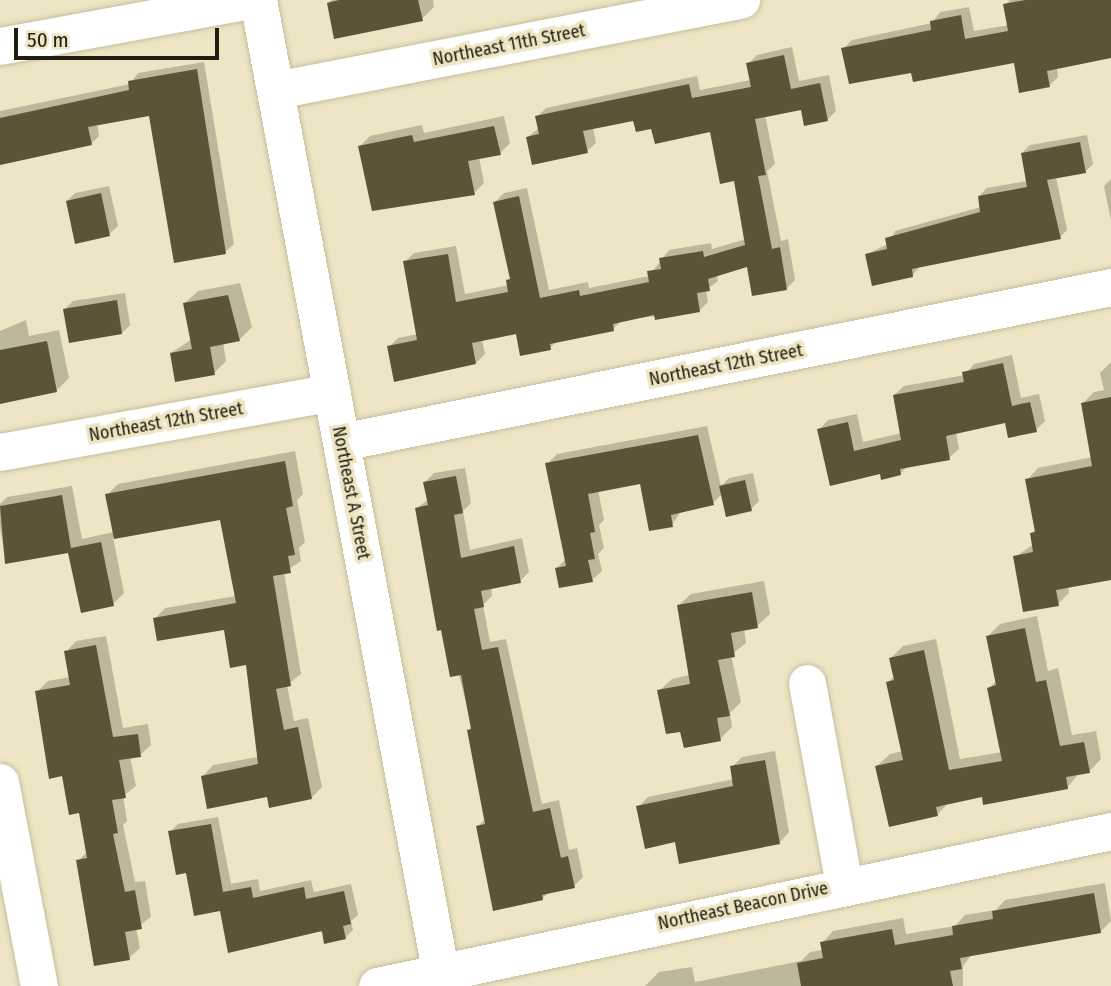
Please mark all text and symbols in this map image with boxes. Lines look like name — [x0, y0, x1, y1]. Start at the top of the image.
scale bar — [18, 14, 222, 58]
street label: Northeast 11th Street — [431, 20, 587, 70]
text: 50 m — [27, 27, 69, 53]
street label: Northeast 12th Street — [647, 340, 805, 390]
street label: Northeast 12th Street — [87, 398, 245, 446]
street label: Northeast A Street — [327, 425, 375, 561]
street label: Northeast Beacon Drive — [656, 877, 830, 935]

